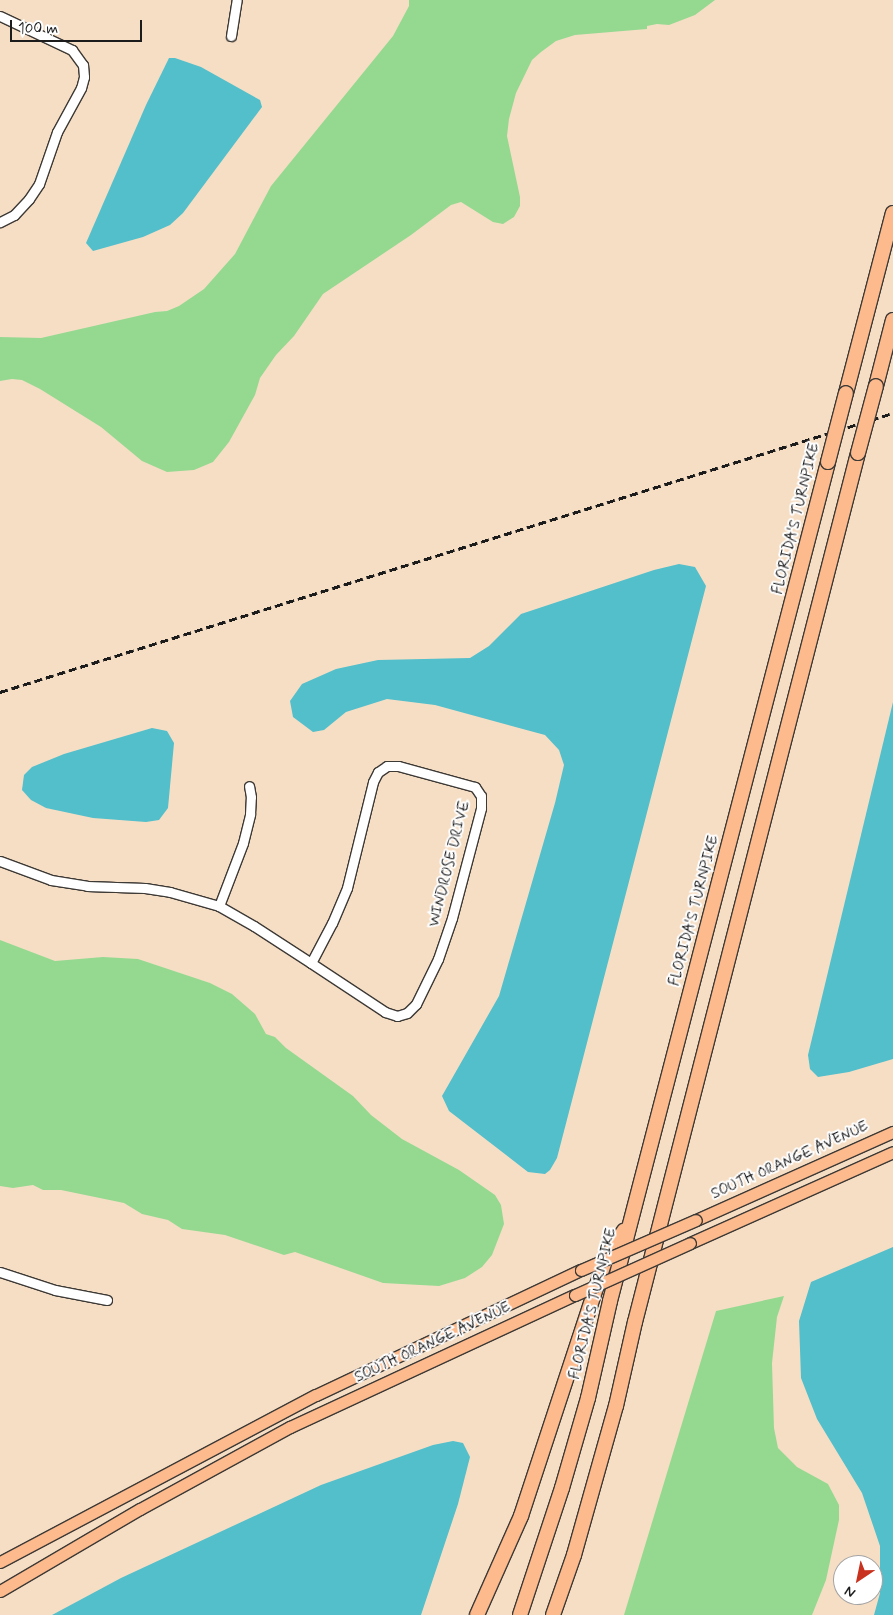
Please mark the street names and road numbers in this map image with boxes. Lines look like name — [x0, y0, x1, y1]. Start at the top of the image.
street label: FLORIDA'S TURNPIKE — [770, 443, 824, 595]
street label: WINDROSE DRIVE — [425, 799, 475, 929]
street label: FLORIDA'S TURNPIKE — [666, 835, 724, 987]
street label: SOUTH ORANGE AVENUE — [708, 1118, 872, 1204]
street label: FLORIDA'S TURNPIKE — [567, 1228, 621, 1380]
street label: SOUTH ORANGE AVENUE — [352, 1299, 514, 1387]

